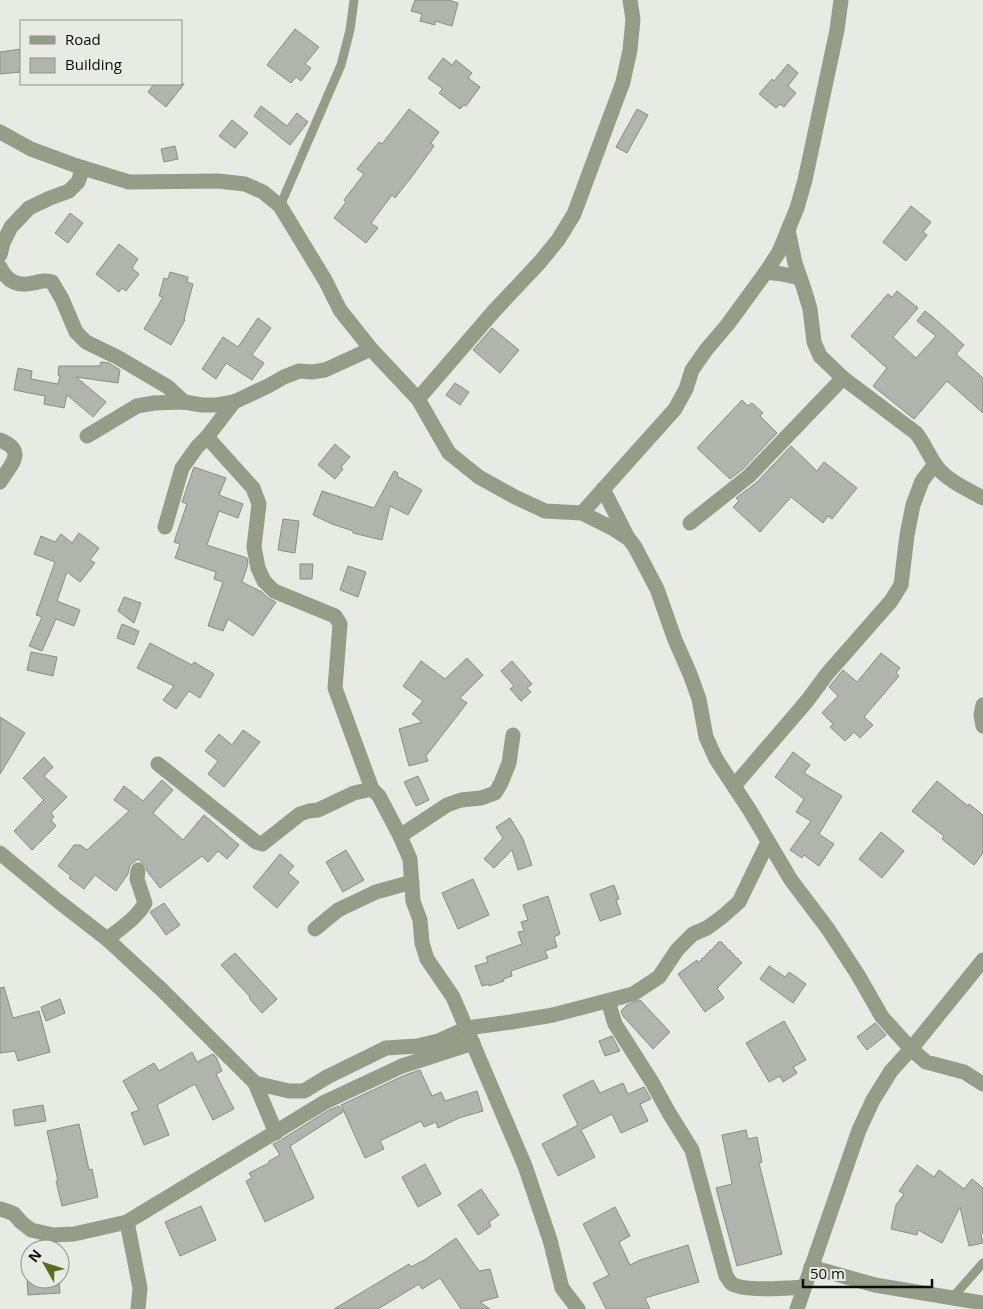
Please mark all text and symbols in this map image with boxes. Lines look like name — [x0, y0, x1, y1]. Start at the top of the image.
legend — [20, 20, 182, 85]
text: Road — [65, 29, 101, 49]
text: Building — [65, 54, 122, 74]
north arrow — [20, 1239, 70, 1289]
text: N — [24, 1245, 45, 1266]
scale bar — [803, 1256, 932, 1288]
text: 50 m — [810, 1263, 845, 1283]

